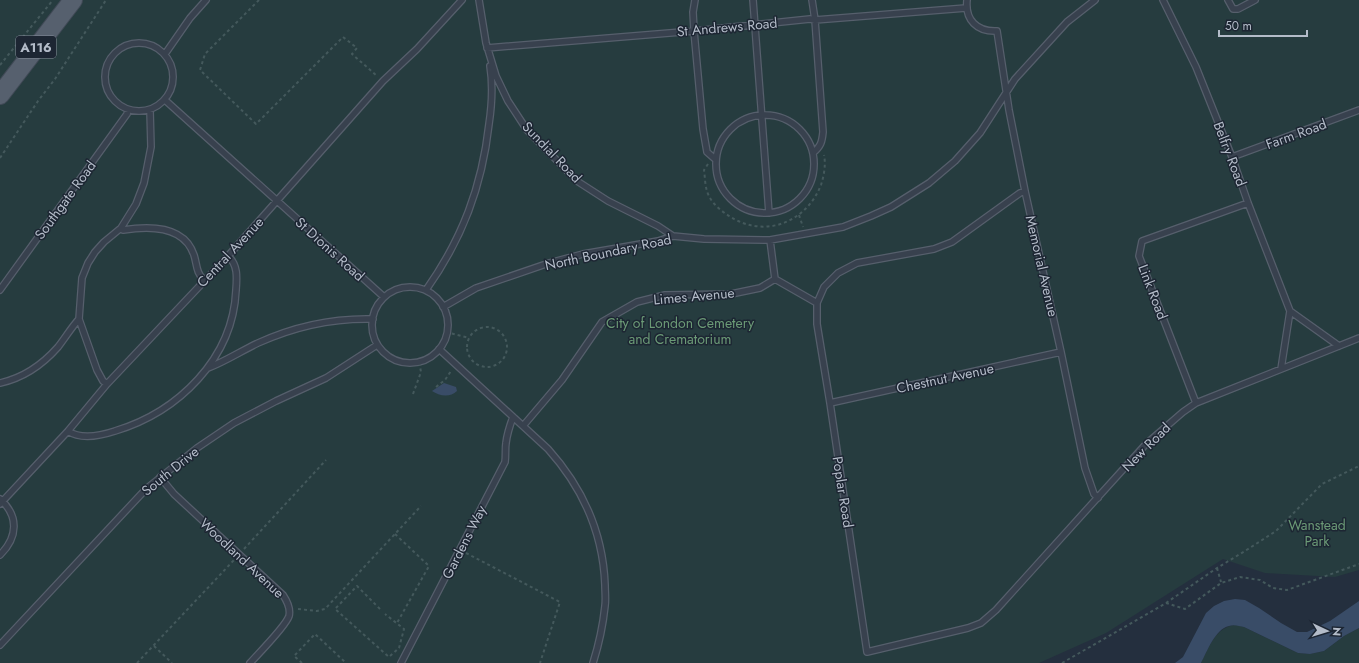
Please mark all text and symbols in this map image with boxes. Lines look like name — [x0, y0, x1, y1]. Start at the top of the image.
scale bar — [1219, 12, 1307, 38]
street label: St Andrews Road — [676, 13, 778, 41]
text: 50 m — [1225, 17, 1252, 35]
road number: A116 — [16, 36, 56, 58]
street label: Farm Road — [1263, 114, 1329, 154]
street label: Sundial Road — [518, 117, 586, 187]
street label: Belfry Road — [1208, 119, 1252, 189]
street label: Southgate Road — [30, 156, 100, 244]
street label: Central Avenue — [192, 212, 268, 292]
street label: St Dionis Road — [291, 212, 369, 286]
street label: Memorial Avenue — [1021, 213, 1063, 319]
street label: North Boundary Road — [543, 229, 673, 275]
street label: Link Road — [1133, 261, 1173, 323]
street label: Limes Avenue — [653, 282, 735, 310]
park label: City of London Cemetery and Crematorium — [606, 313, 755, 349]
street label: Chestnut Avenue — [894, 358, 996, 398]
street label: New Road — [1117, 418, 1175, 476]
street label: South Drive — [137, 442, 203, 500]
street label: Poplar Road — [827, 455, 859, 529]
street label: Gardens Way — [437, 501, 491, 582]
street label: Woodland Avenue — [195, 513, 289, 603]
park label: Wanstead Park — [1288, 515, 1346, 551]
north arrow — [1307, 611, 1347, 651]
text: N — [1329, 627, 1345, 637]

